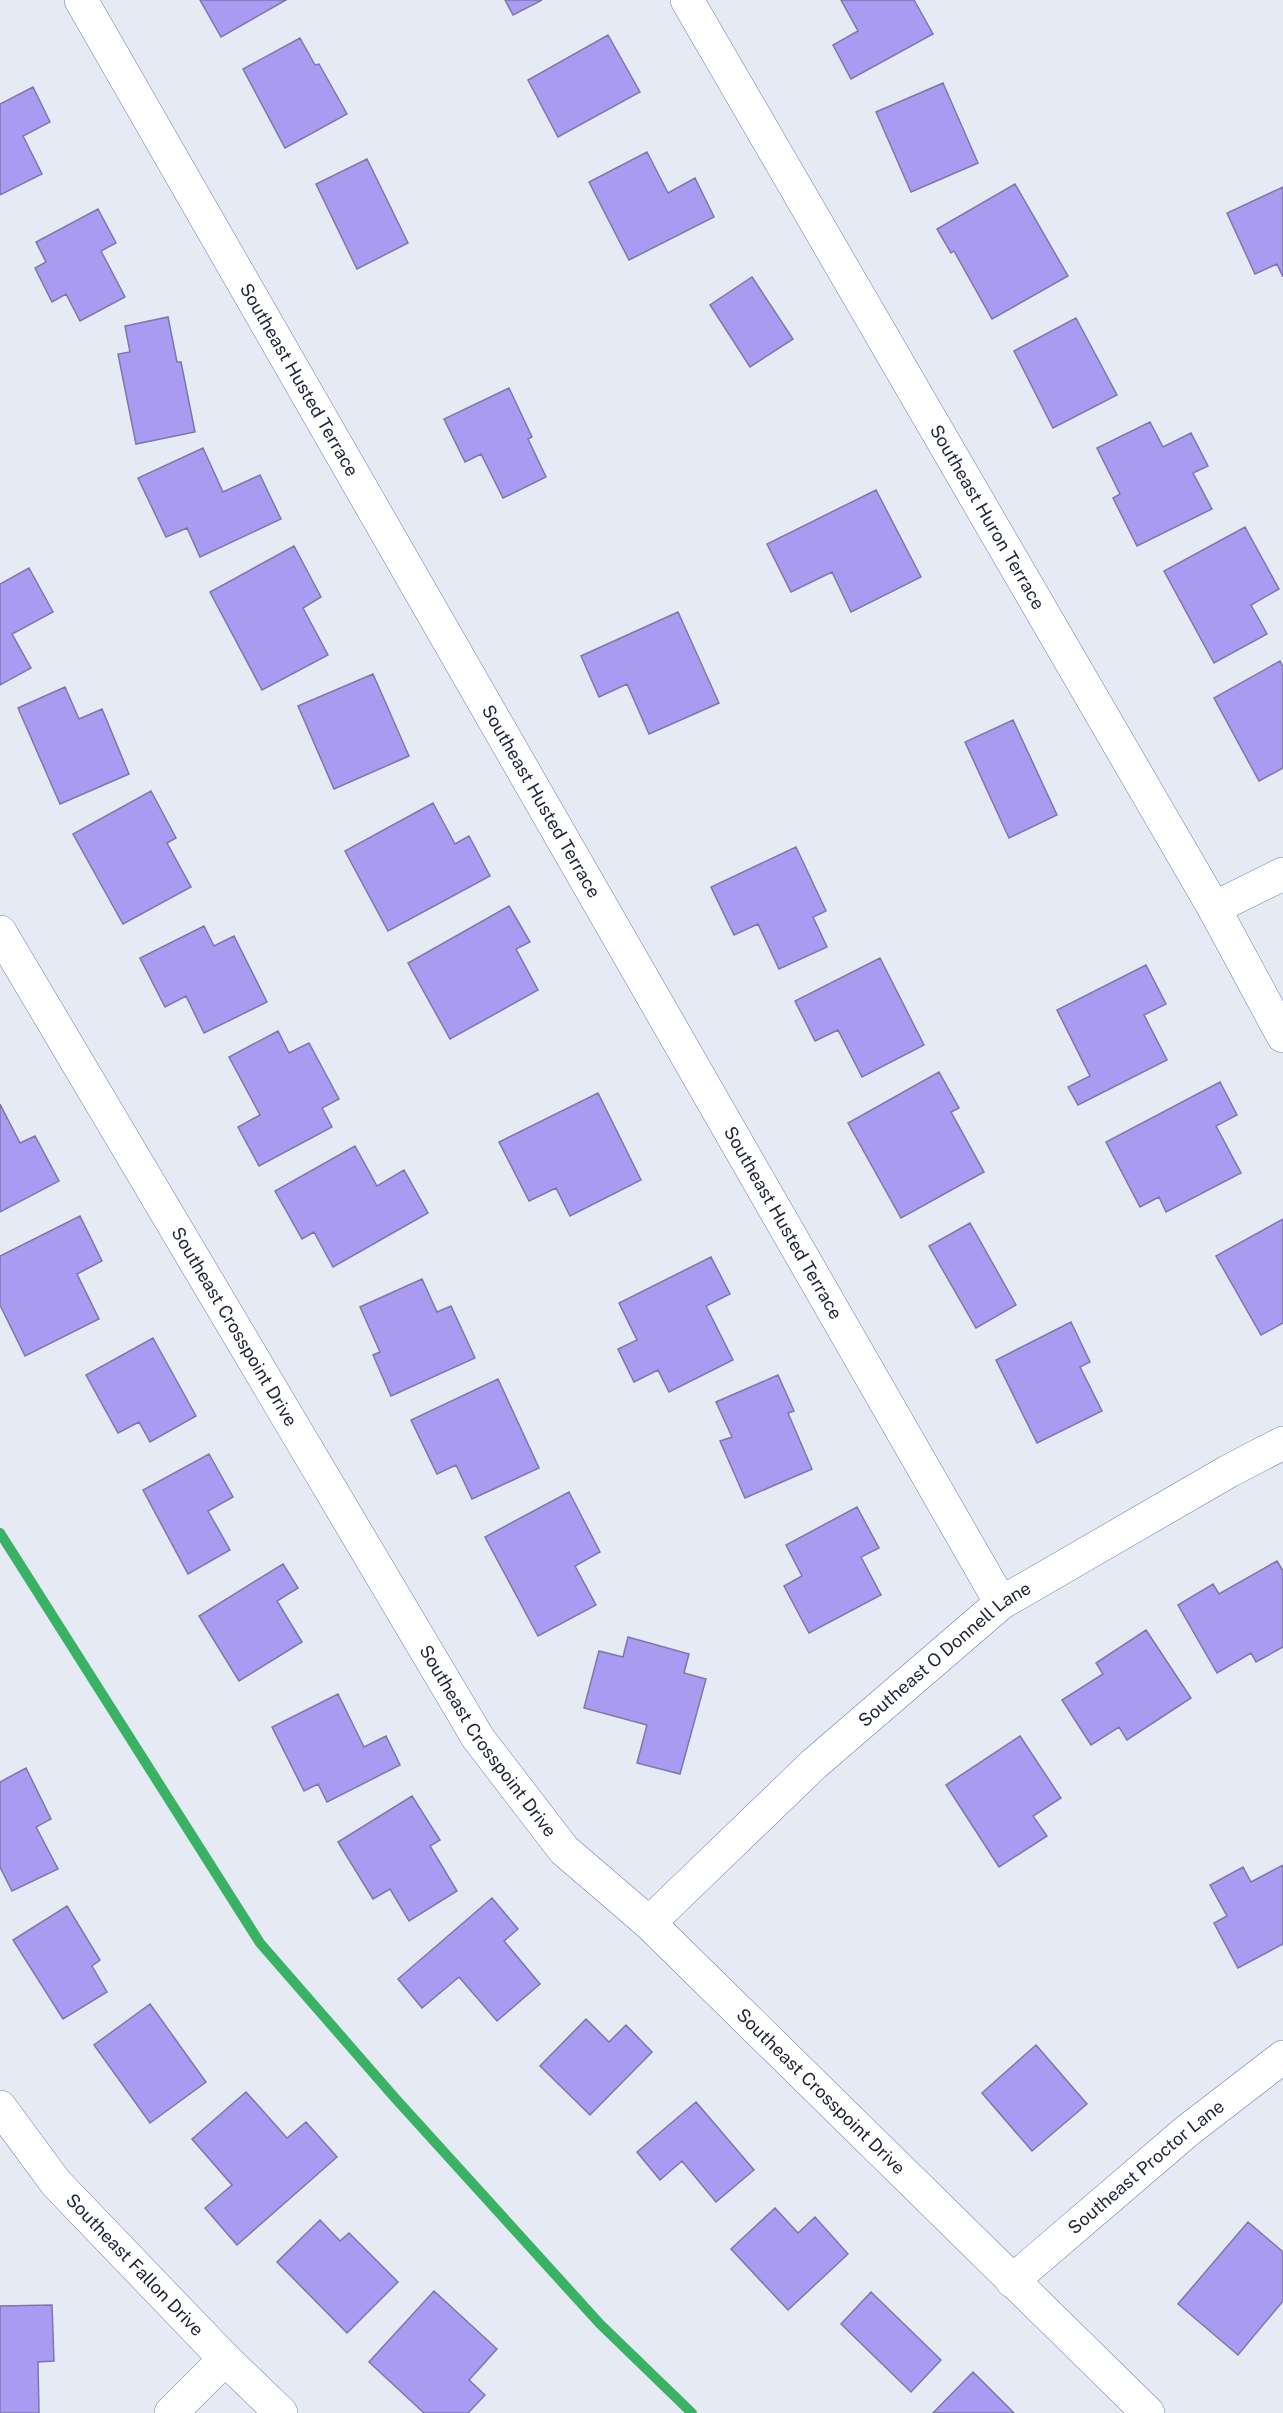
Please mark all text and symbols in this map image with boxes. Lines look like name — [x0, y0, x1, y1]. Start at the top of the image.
street label: Southeast Husted Terrace — [236, 279, 363, 480]
street label: Southeast Huron Terrace — [926, 421, 1049, 613]
street label: Southeast Husted Terrace — [478, 701, 605, 901]
street label: Southeast Husted Terrace — [720, 1123, 847, 1323]
street label: Southeast Crosspoint Drive — [167, 1223, 302, 1430]
street label: Southeast O Donnell Lane — [854, 1577, 1034, 1731]
street label: Southeast Crosspoint Drive — [415, 1641, 561, 1841]
street label: Southeast Crosspoint Drive — [732, 2004, 910, 2179]
street label: Southeast Proctor Lane — [1064, 2095, 1228, 2238]
street label: Southeast Fallon Drive — [62, 2189, 208, 2340]

